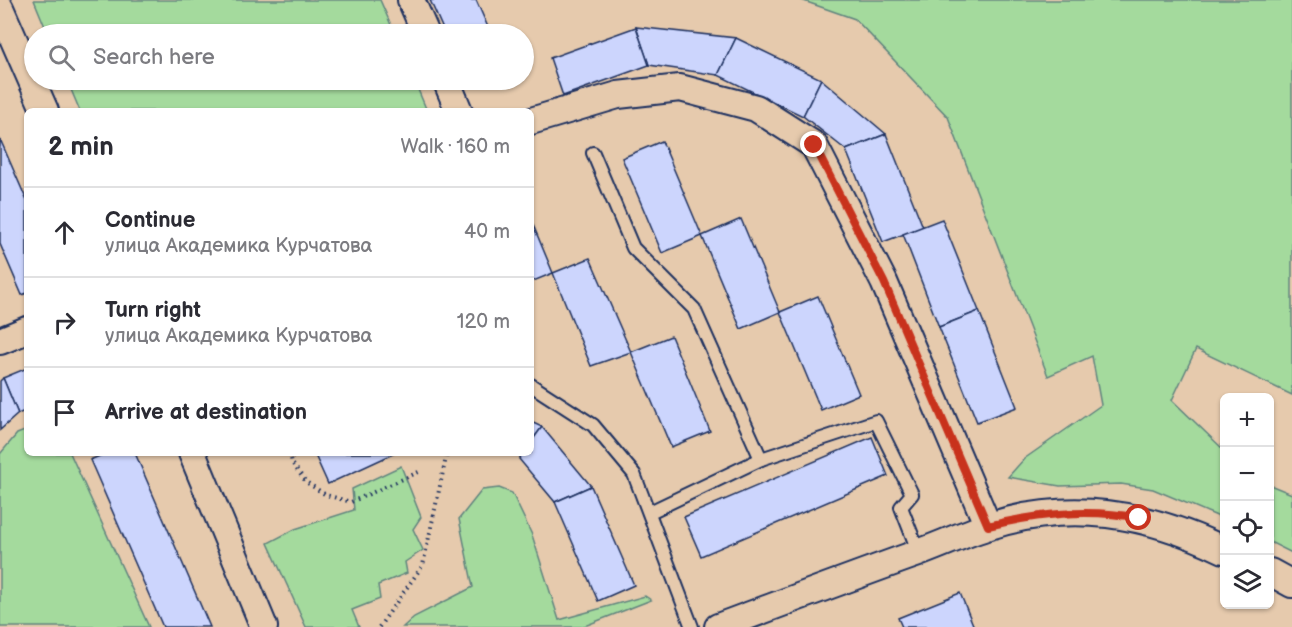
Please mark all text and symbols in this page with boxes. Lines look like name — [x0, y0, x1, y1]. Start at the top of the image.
search box — [24, 24, 534, 90]
icon: search — [45, 41, 78, 74]
text: Search here — [93, 44, 215, 71]
route end — [800, 131, 826, 157]
text: 2 min — [48, 132, 114, 163]
text: Walk · 160 m — [401, 135, 510, 159]
text: Continue — [105, 207, 195, 234]
icon: ahead — [48, 216, 81, 249]
text: 40 m — [464, 220, 510, 244]
text: улица Академика Курчатова — [105, 234, 372, 258]
text: Turn right — [105, 297, 201, 324]
icon: right — [48, 306, 81, 339]
text: 120 m — [457, 310, 510, 334]
text: улица Академика Курчатова — [105, 324, 372, 348]
map controls — [1220, 393, 1274, 609]
button: + — [1220, 393, 1274, 447]
icon: arrive — [48, 396, 81, 429]
text: Arrive at destination — [105, 399, 307, 426]
button: − — [1220, 447, 1274, 501]
button: locate — [1220, 501, 1274, 555]
route start — [1125, 504, 1151, 530]
button: layers — [1220, 555, 1274, 609]

